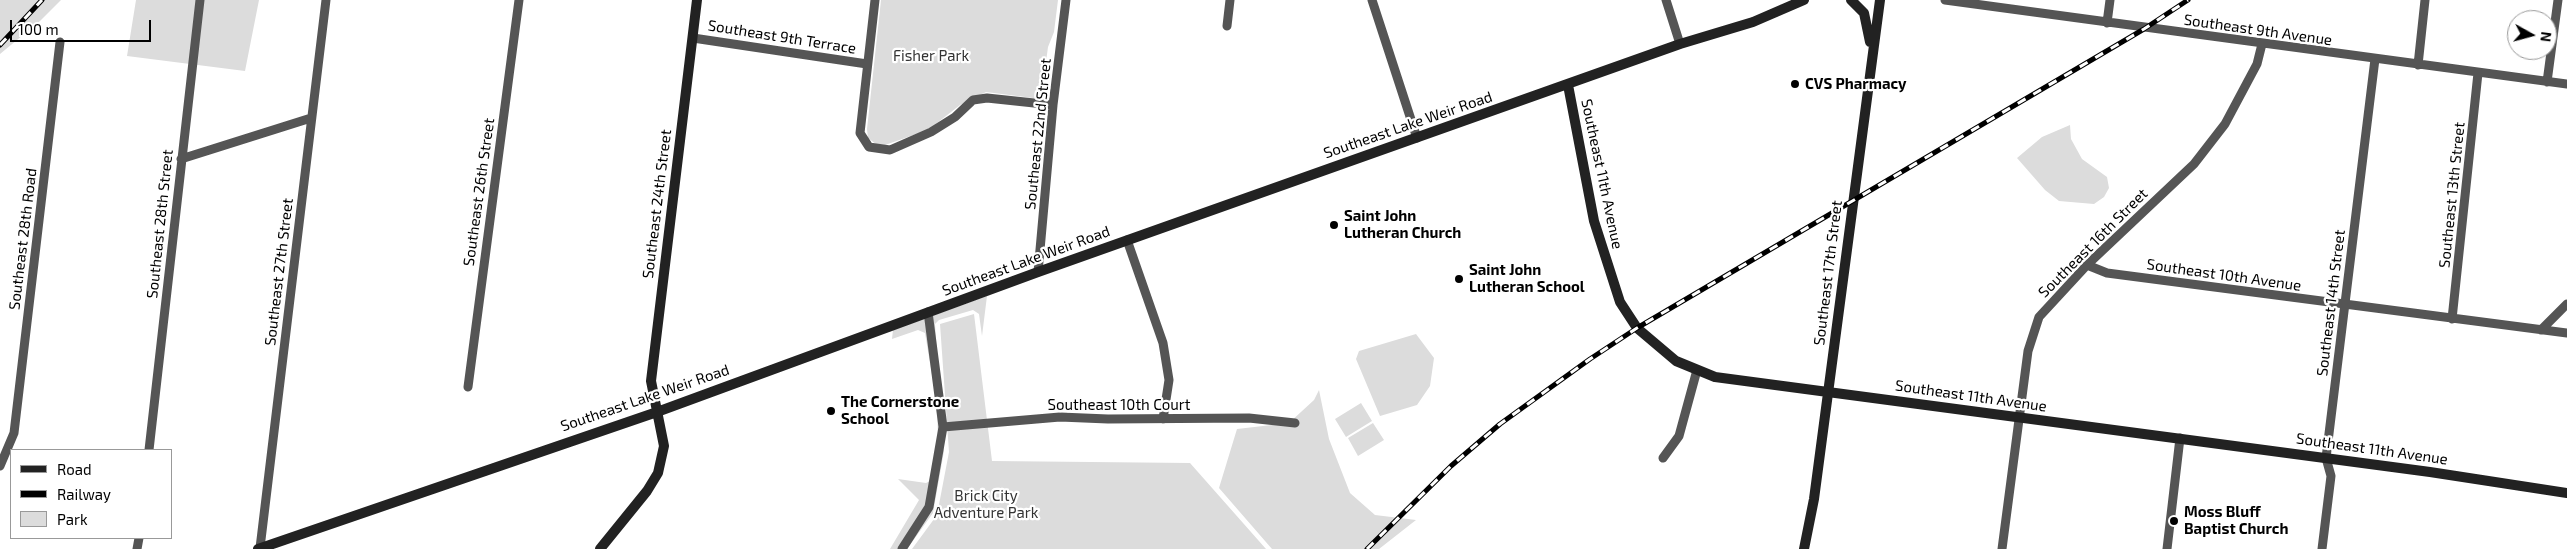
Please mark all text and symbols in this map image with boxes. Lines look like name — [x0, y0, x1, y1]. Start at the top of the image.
scale bar — [12, 10, 154, 42]
north arrow — [2507, 10, 2557, 60]
street label: Southeast 9th Avenue — [2183, 11, 2333, 49]
street label: Southeast 9th Terrace — [707, 16, 857, 58]
text: 100 m — [18, 20, 59, 38]
text: N — [2537, 31, 2555, 43]
park label: Fisher Park — [893, 47, 969, 65]
street label: Southeast 22nd Street — [1021, 57, 1055, 211]
place label: CVS Pharmacy — [1805, 75, 1907, 93]
marker: CVS Pharmacy — [1789, 78, 1801, 90]
street label: Southeast Lake Weir Road — [1321, 88, 1495, 162]
street label: Southeast 11th Avenue — [1577, 97, 1627, 251]
street label: Southeast 26th Street — [460, 117, 498, 267]
street label: Southeast 13th Street — [2435, 121, 2469, 269]
street label: Southeast 24th Street — [639, 128, 675, 280]
street label: Southeast 28th Street — [143, 149, 177, 299]
street label: Southeast 28th Road — [5, 167, 41, 311]
street label: Southeast 16th Street — [2035, 185, 2151, 301]
street label: Southeast 27th Street — [261, 197, 297, 347]
street label: Southeast 17th Street — [1810, 199, 1846, 347]
place label: Saint John Lutheran Church — [1344, 207, 1461, 242]
marker: Saint John Lutheran Church — [1328, 219, 1340, 231]
street label: Southeast Lake Weir Road — [940, 222, 1112, 300]
street label: Southeast 14th Street — [2313, 229, 2349, 377]
street label: Southeast 10th Avenue — [2146, 255, 2302, 295]
place label: Saint John Lutheran School — [1469, 261, 1585, 296]
marker: Saint John Lutheran School — [1453, 273, 1465, 285]
street label: Southeast Lake Weir Road — [558, 361, 732, 435]
street label: Southeast 11th Avenue — [1894, 376, 2048, 416]
place label: The Cornerstone School — [841, 393, 959, 428]
street label: Southeast 10th Court — [1047, 396, 1191, 414]
marker: The Cornerstone School — [825, 405, 837, 417]
street label: Southeast 11th Avenue — [2295, 429, 2449, 469]
legend — [10, 449, 172, 539]
text: Road — [57, 460, 92, 478]
text: Railway — [57, 485, 111, 503]
park label: Brick City Adventure Park — [934, 487, 1038, 522]
place label: Moss Bluff Baptist Church — [2184, 503, 2288, 538]
text: Park — [57, 510, 88, 528]
marker: Moss Bluff Baptist Church — [2168, 515, 2180, 527]

